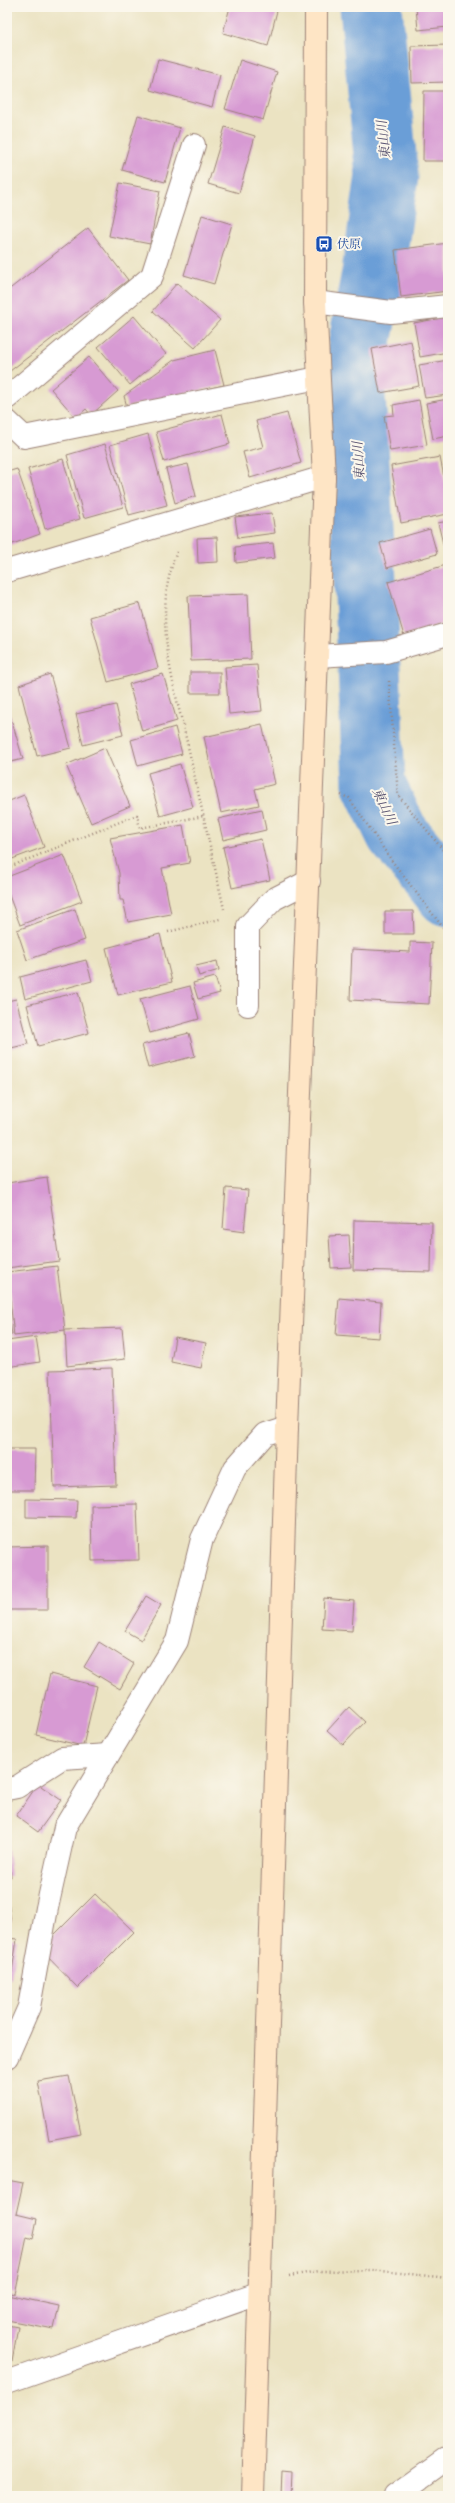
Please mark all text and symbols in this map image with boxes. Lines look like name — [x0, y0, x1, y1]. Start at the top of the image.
water label: 東山川 — [374, 117, 396, 160]
bus stop icon: 伏原 — [314, 234, 334, 254]
place label: 伏原 — [337, 236, 361, 254]
water label: 東山川 — [350, 439, 370, 481]
water label: 東山川 — [367, 785, 400, 830]

